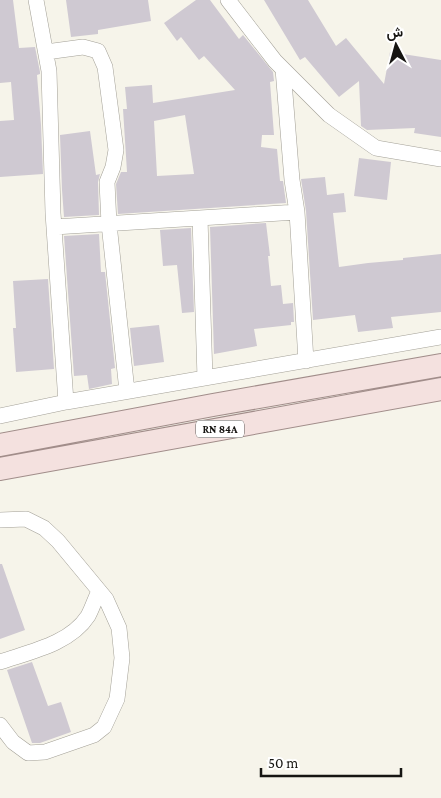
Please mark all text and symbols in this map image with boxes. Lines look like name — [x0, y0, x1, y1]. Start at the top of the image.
north arrow — [371, 20, 421, 70]
text: ش — [385, 23, 404, 42]
road number: RN 84A — [196, 420, 244, 438]
scale bar — [261, 746, 401, 778]
text: 50 m — [268, 755, 298, 771]

